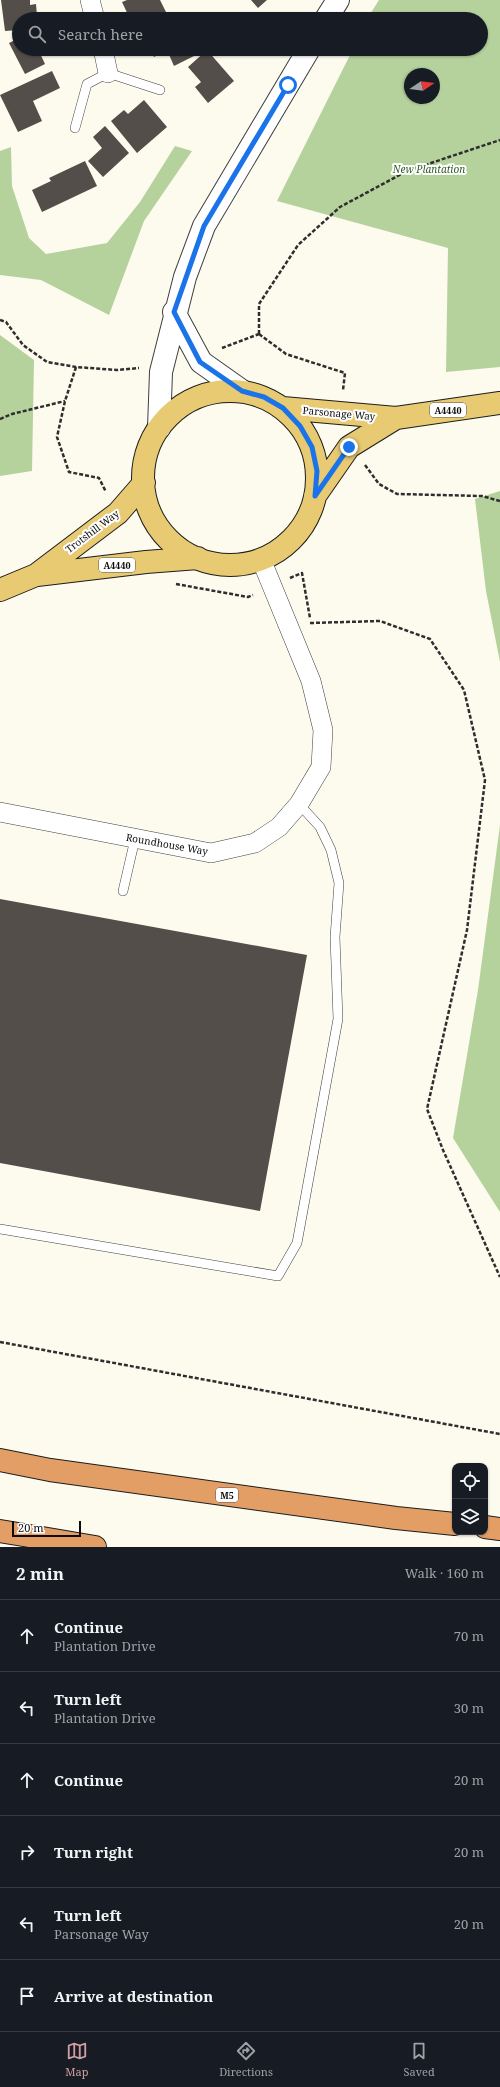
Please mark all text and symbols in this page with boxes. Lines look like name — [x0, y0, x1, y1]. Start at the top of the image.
search box — [12, 12, 488, 56]
icon: search — [26, 23, 48, 45]
text: Search here — [58, 24, 143, 44]
north arrow — [404, 68, 440, 104]
route start — [279, 76, 297, 94]
park label: New Plantation — [392, 162, 465, 176]
street label: Parsonage Way — [302, 403, 376, 423]
road number: A4440 — [430, 403, 466, 417]
route end — [340, 438, 358, 456]
street label: Trotshill Way — [62, 506, 122, 556]
road number: A4440 — [99, 558, 135, 572]
street label: Roundhouse Way — [125, 830, 209, 858]
map controls — [452, 1463, 488, 1535]
button: locate — [452, 1463, 488, 1499]
road number: M5 — [216, 1488, 238, 1502]
button: layers — [452, 1499, 488, 1535]
scale bar — [12, 1519, 81, 1538]
text: 20 m — [18, 1520, 44, 1535]
text: 2 min — [16, 1562, 64, 1585]
text: Walk · 160 m — [405, 1564, 484, 1582]
text: Continue — [54, 1617, 123, 1637]
icon: ahead — [16, 1625, 38, 1647]
text: 70 m — [454, 1627, 484, 1645]
text: Plantation Drive — [54, 1637, 156, 1655]
text: Turn left — [54, 1689, 122, 1709]
icon: left — [16, 1697, 38, 1719]
text: 30 m — [454, 1699, 484, 1717]
text: Plantation Drive — [54, 1709, 156, 1727]
icon: ahead — [16, 1769, 38, 1791]
text: Continue — [54, 1770, 123, 1790]
text: 20 m — [454, 1771, 484, 1789]
icon: right — [16, 1841, 38, 1863]
text: Turn right — [54, 1842, 133, 1862]
text: 20 m — [454, 1843, 484, 1861]
text: Turn left — [54, 1905, 122, 1925]
icon: left — [16, 1913, 38, 1935]
text: 20 m — [454, 1915, 484, 1933]
text: Parsonage Way — [54, 1925, 149, 1943]
icon: arrive — [16, 1985, 38, 2007]
text: Arrive at destination — [54, 1986, 213, 2006]
tab: Map — [65, 2040, 89, 2079]
tab: Directions — [219, 2040, 273, 2079]
tab: Saved — [404, 2040, 435, 2079]

